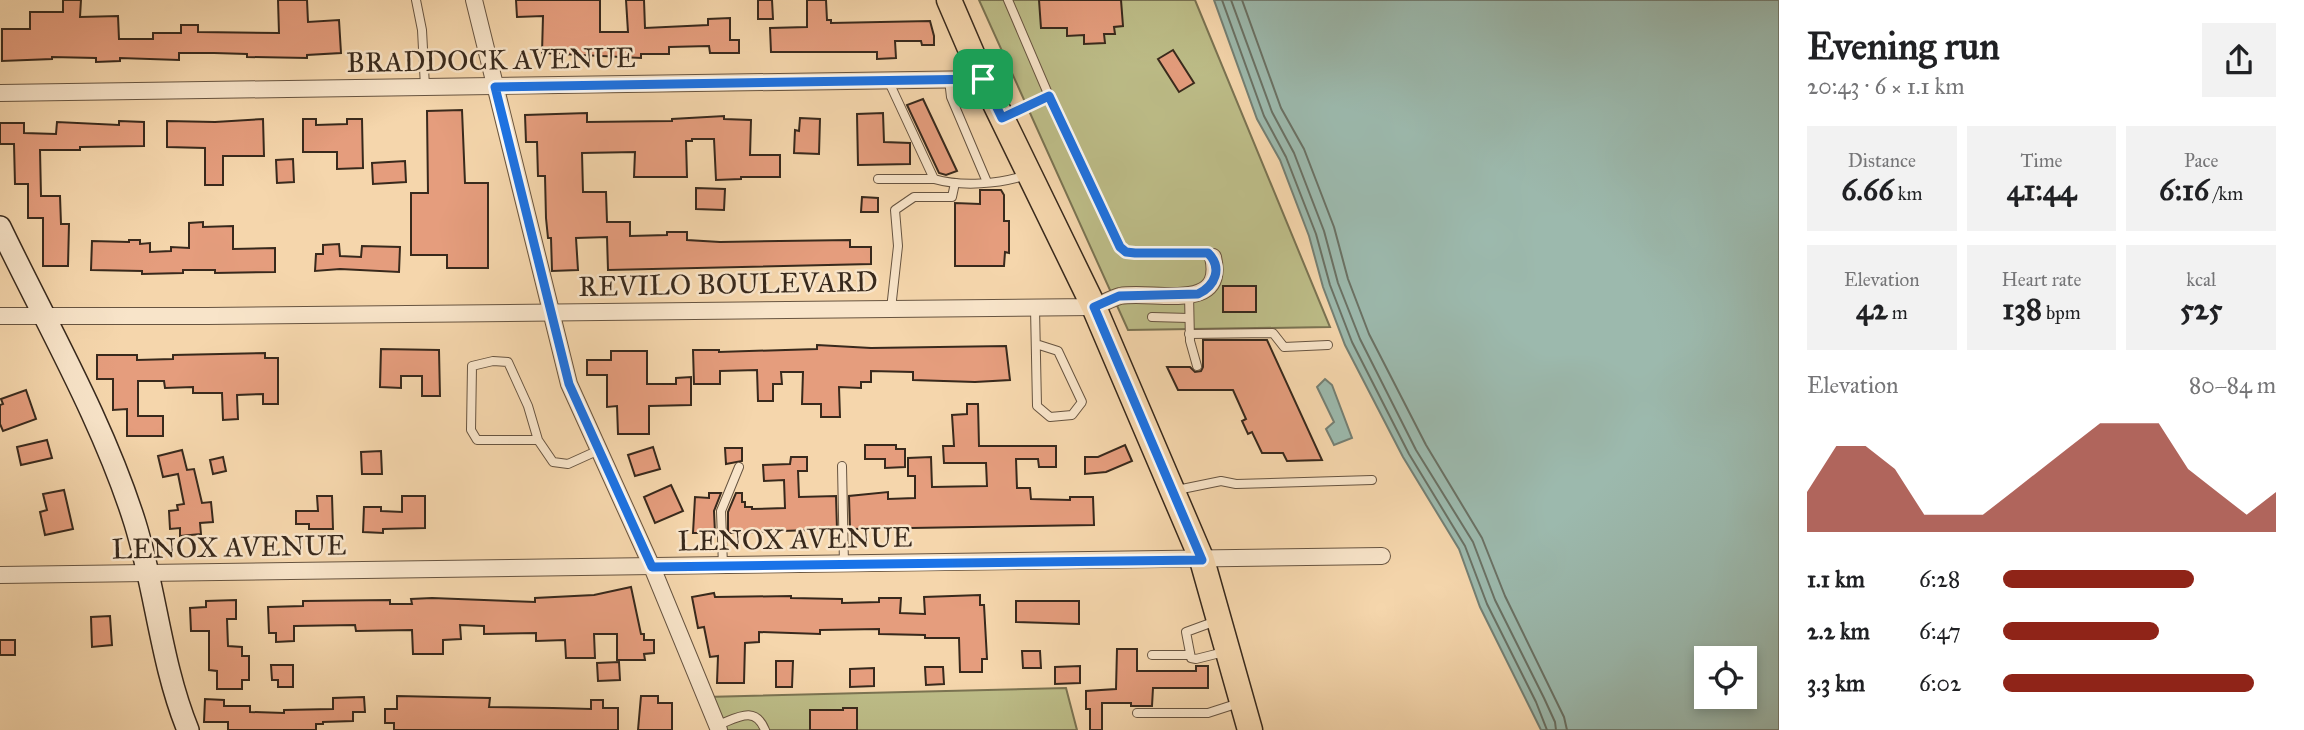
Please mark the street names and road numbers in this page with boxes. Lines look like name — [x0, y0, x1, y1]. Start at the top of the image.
street label: BRADDOCK AVENUE — [346, 40, 636, 80]
street label: REVILO BOULEVARD — [578, 264, 878, 304]
street label: LENOX AVENUE — [677, 519, 913, 559]
street label: LENOX AVENUE — [111, 527, 347, 567]

